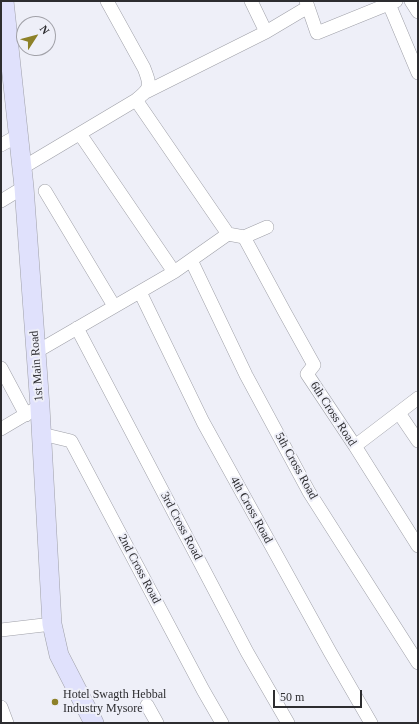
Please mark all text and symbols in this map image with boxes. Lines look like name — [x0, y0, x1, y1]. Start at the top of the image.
north arrow — [16, 16, 56, 56]
text: N — [38, 23, 52, 36]
street label: 1st Main Road — [27, 330, 47, 402]
street label: 6th Cross Road — [307, 379, 359, 449]
street label: 5th Cross Road — [272, 430, 320, 502]
street label: 4th Cross Road — [227, 474, 275, 546]
street label: 3rd Cross Road — [157, 490, 205, 562]
street label: 2nd Cross Road — [115, 532, 163, 606]
scale bar — [275, 682, 364, 708]
place label: Hotel Swagth Hebbal Industry Mysore — [63, 688, 166, 716]
text: 50 m — [280, 690, 304, 704]
marker: Hotel Swagth Hebbal Industry Mysore — [50, 697, 60, 707]

